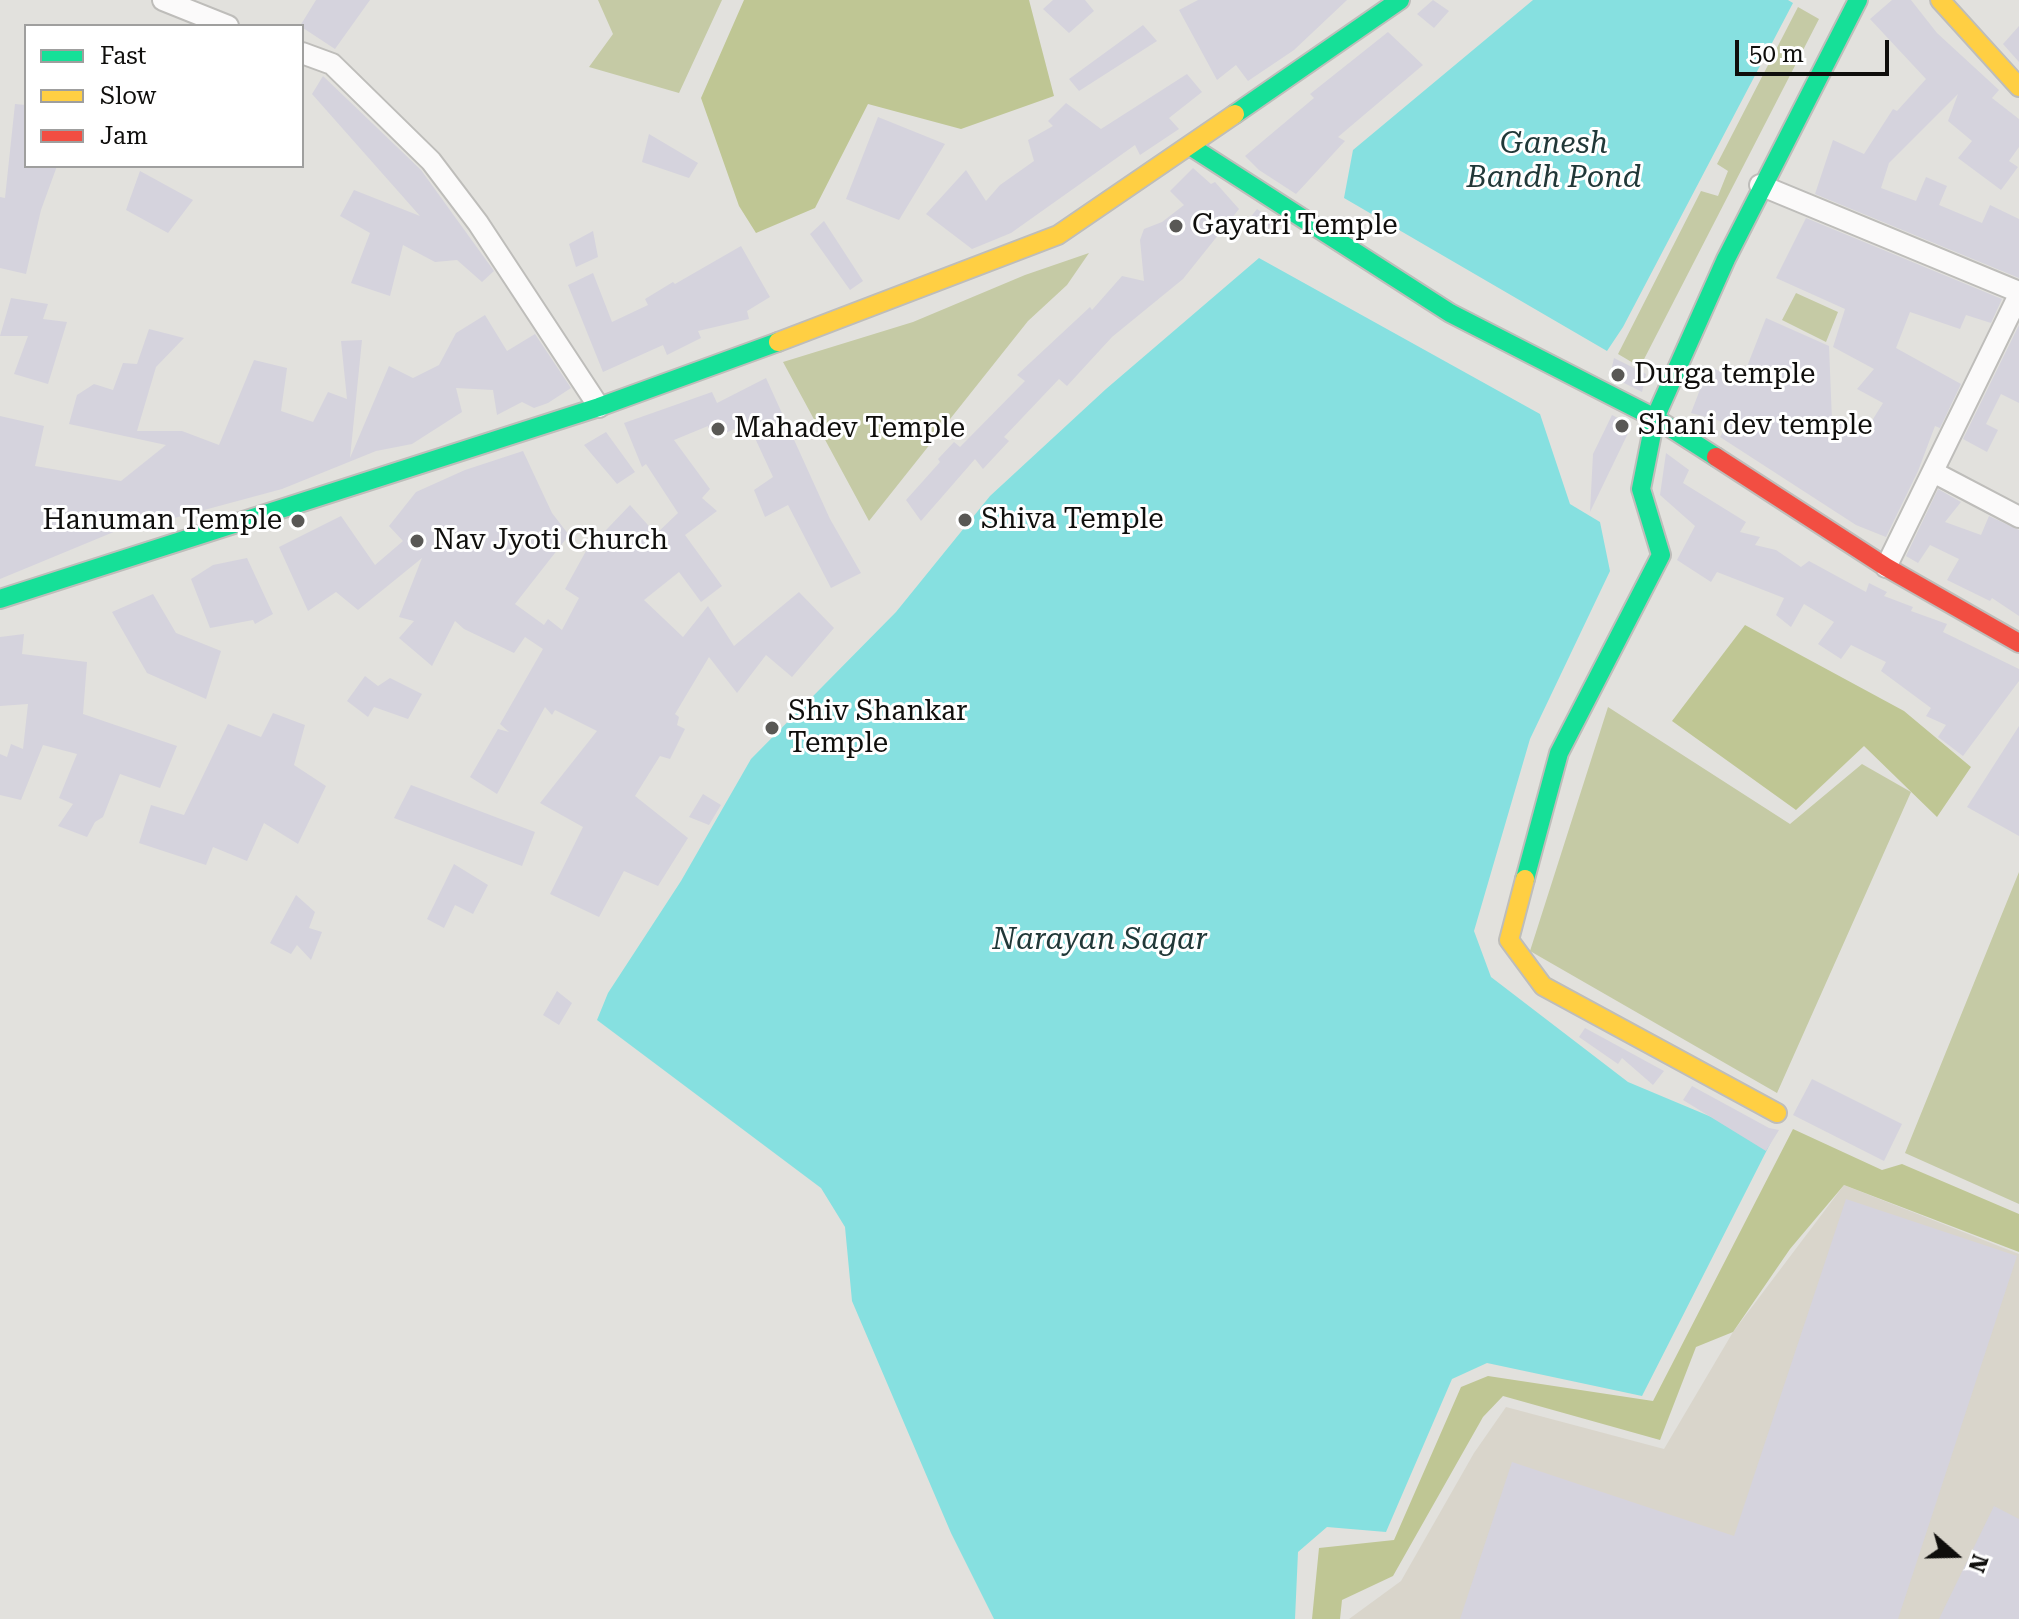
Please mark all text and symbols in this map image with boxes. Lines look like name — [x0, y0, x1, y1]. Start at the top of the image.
legend — [24, 24, 304, 168]
scale bar — [1739, 24, 1893, 74]
text: 50 m — [1749, 40, 1804, 68]
text: Fast — [100, 42, 147, 70]
text: Slow — [100, 82, 156, 110]
text: Jam — [100, 122, 148, 150]
water label: Ganesh Bandh Pond — [1467, 126, 1641, 196]
place label: Gayatri Temple — [1192, 209, 1398, 243]
marker: Gayatri Temple — [1167, 217, 1185, 235]
place label: Durga temple — [1634, 358, 1815, 392]
marker: Durga temple — [1609, 366, 1627, 384]
place label: Shani dev temple — [1638, 409, 1873, 443]
place label: Mahadev Temple — [734, 412, 965, 446]
marker: Shani dev temple — [1613, 417, 1631, 435]
marker: Mahadev Temple — [709, 420, 727, 438]
place label: Shiva Temple — [981, 503, 1164, 537]
place label: Hanuman Temple — [43, 504, 282, 538]
marker: Shiva Temple — [956, 511, 974, 529]
marker: Hanuman Temple — [289, 512, 307, 530]
place label: Nav Jyoti Church — [433, 524, 668, 558]
marker: Nav Jyoti Church — [408, 532, 426, 550]
place label: Shiv Shankar Temple — [788, 695, 968, 761]
marker: Shiv Shankar Temple — [763, 719, 781, 737]
water label: Narayan Sagar — [992, 922, 1208, 958]
north arrow — [1915, 1515, 1995, 1595]
text: N — [1963, 1551, 1993, 1576]

